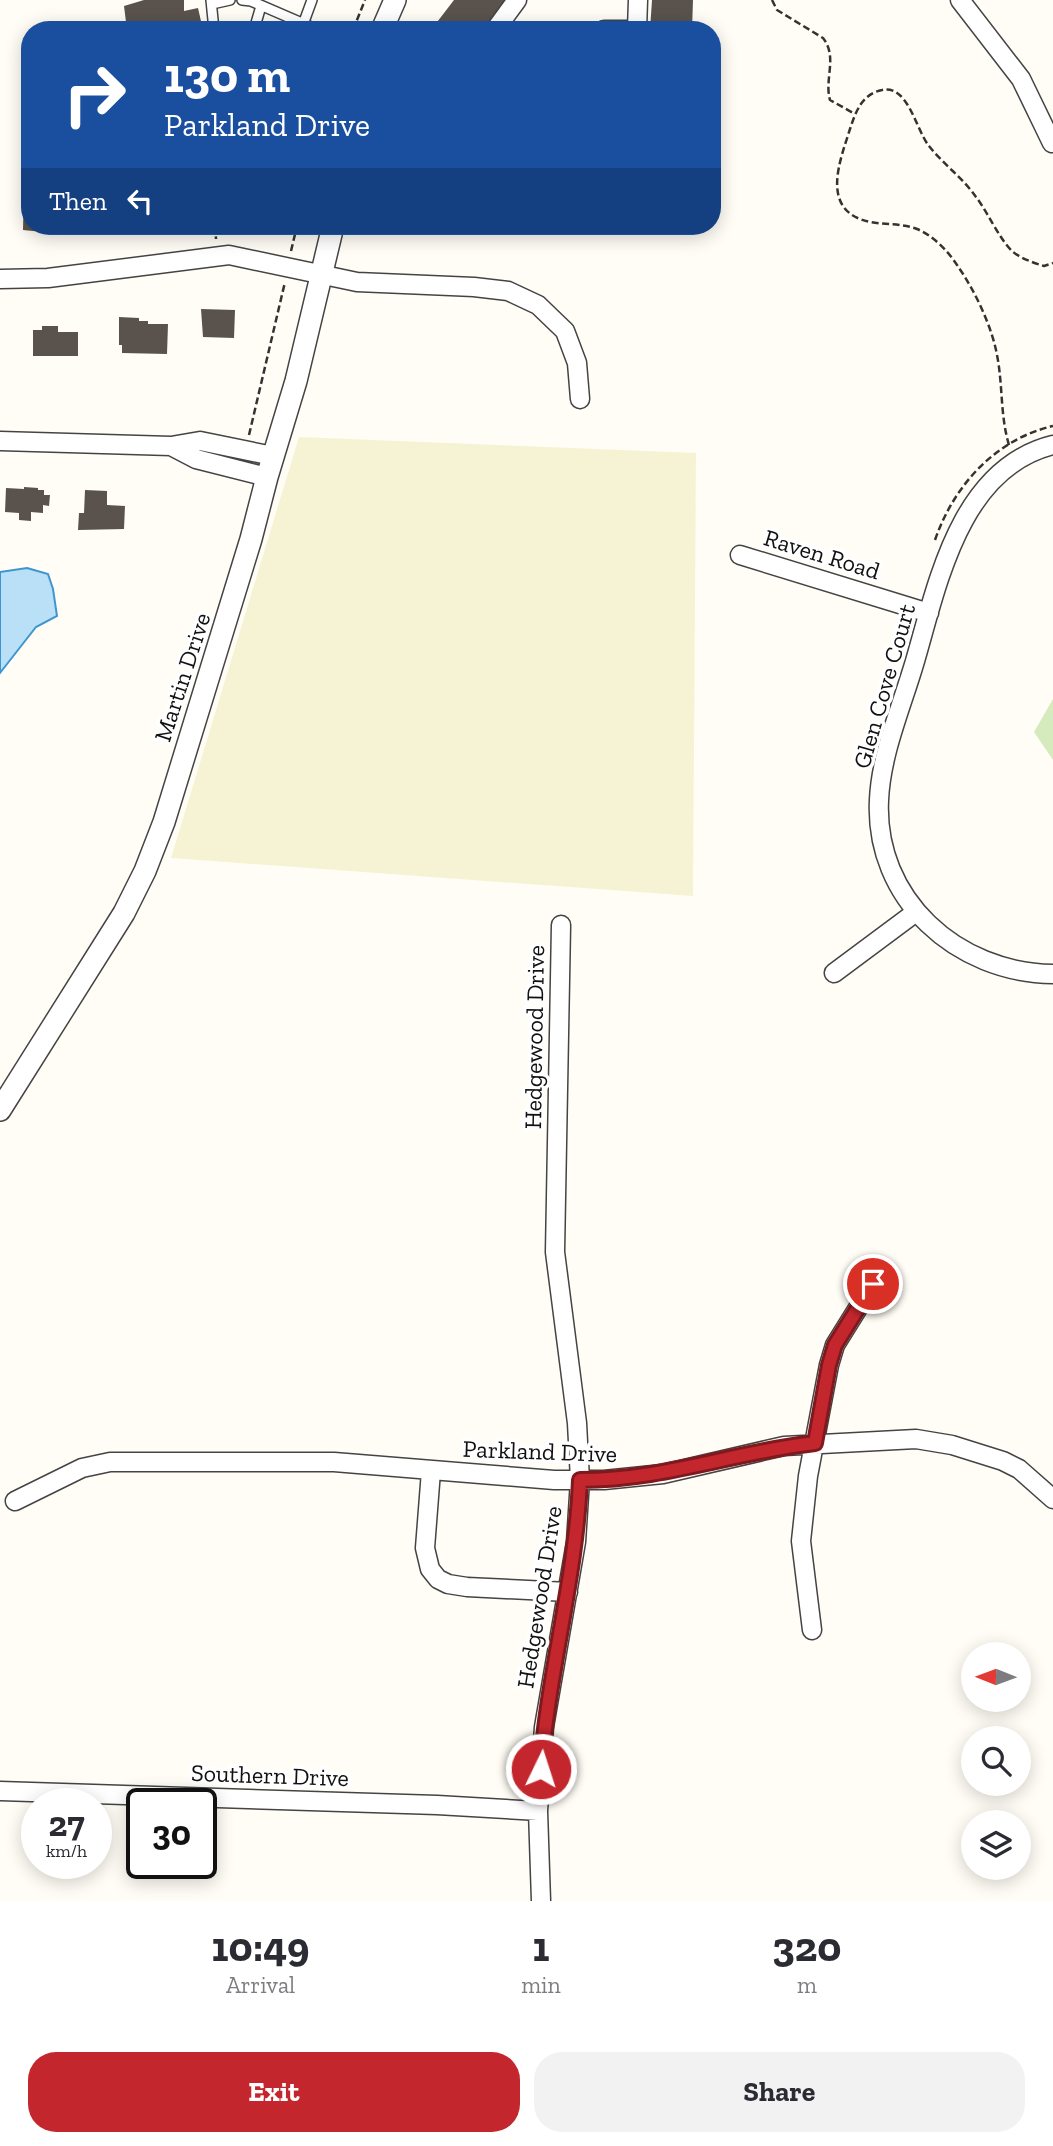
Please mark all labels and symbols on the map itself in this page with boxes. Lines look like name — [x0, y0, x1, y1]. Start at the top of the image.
street label: Raven Road — [760, 523, 884, 585]
street label: Glen Cove Court — [847, 600, 921, 772]
street label: Martin Drive — [148, 609, 216, 745]
street label: Hedgewood Drive — [518, 945, 550, 1129]
pin — [843, 1254, 903, 1314]
street label: Parkland Drive — [462, 1434, 618, 1468]
street label: Hedgewood Drive — [510, 1504, 568, 1690]
north arrow — [961, 1642, 1031, 1712]
position arrow — [504, 1732, 578, 1806]
street label: Southern Drive — [191, 1758, 349, 1792]
speed limit sign: 30 — [126, 1788, 217, 1879]

